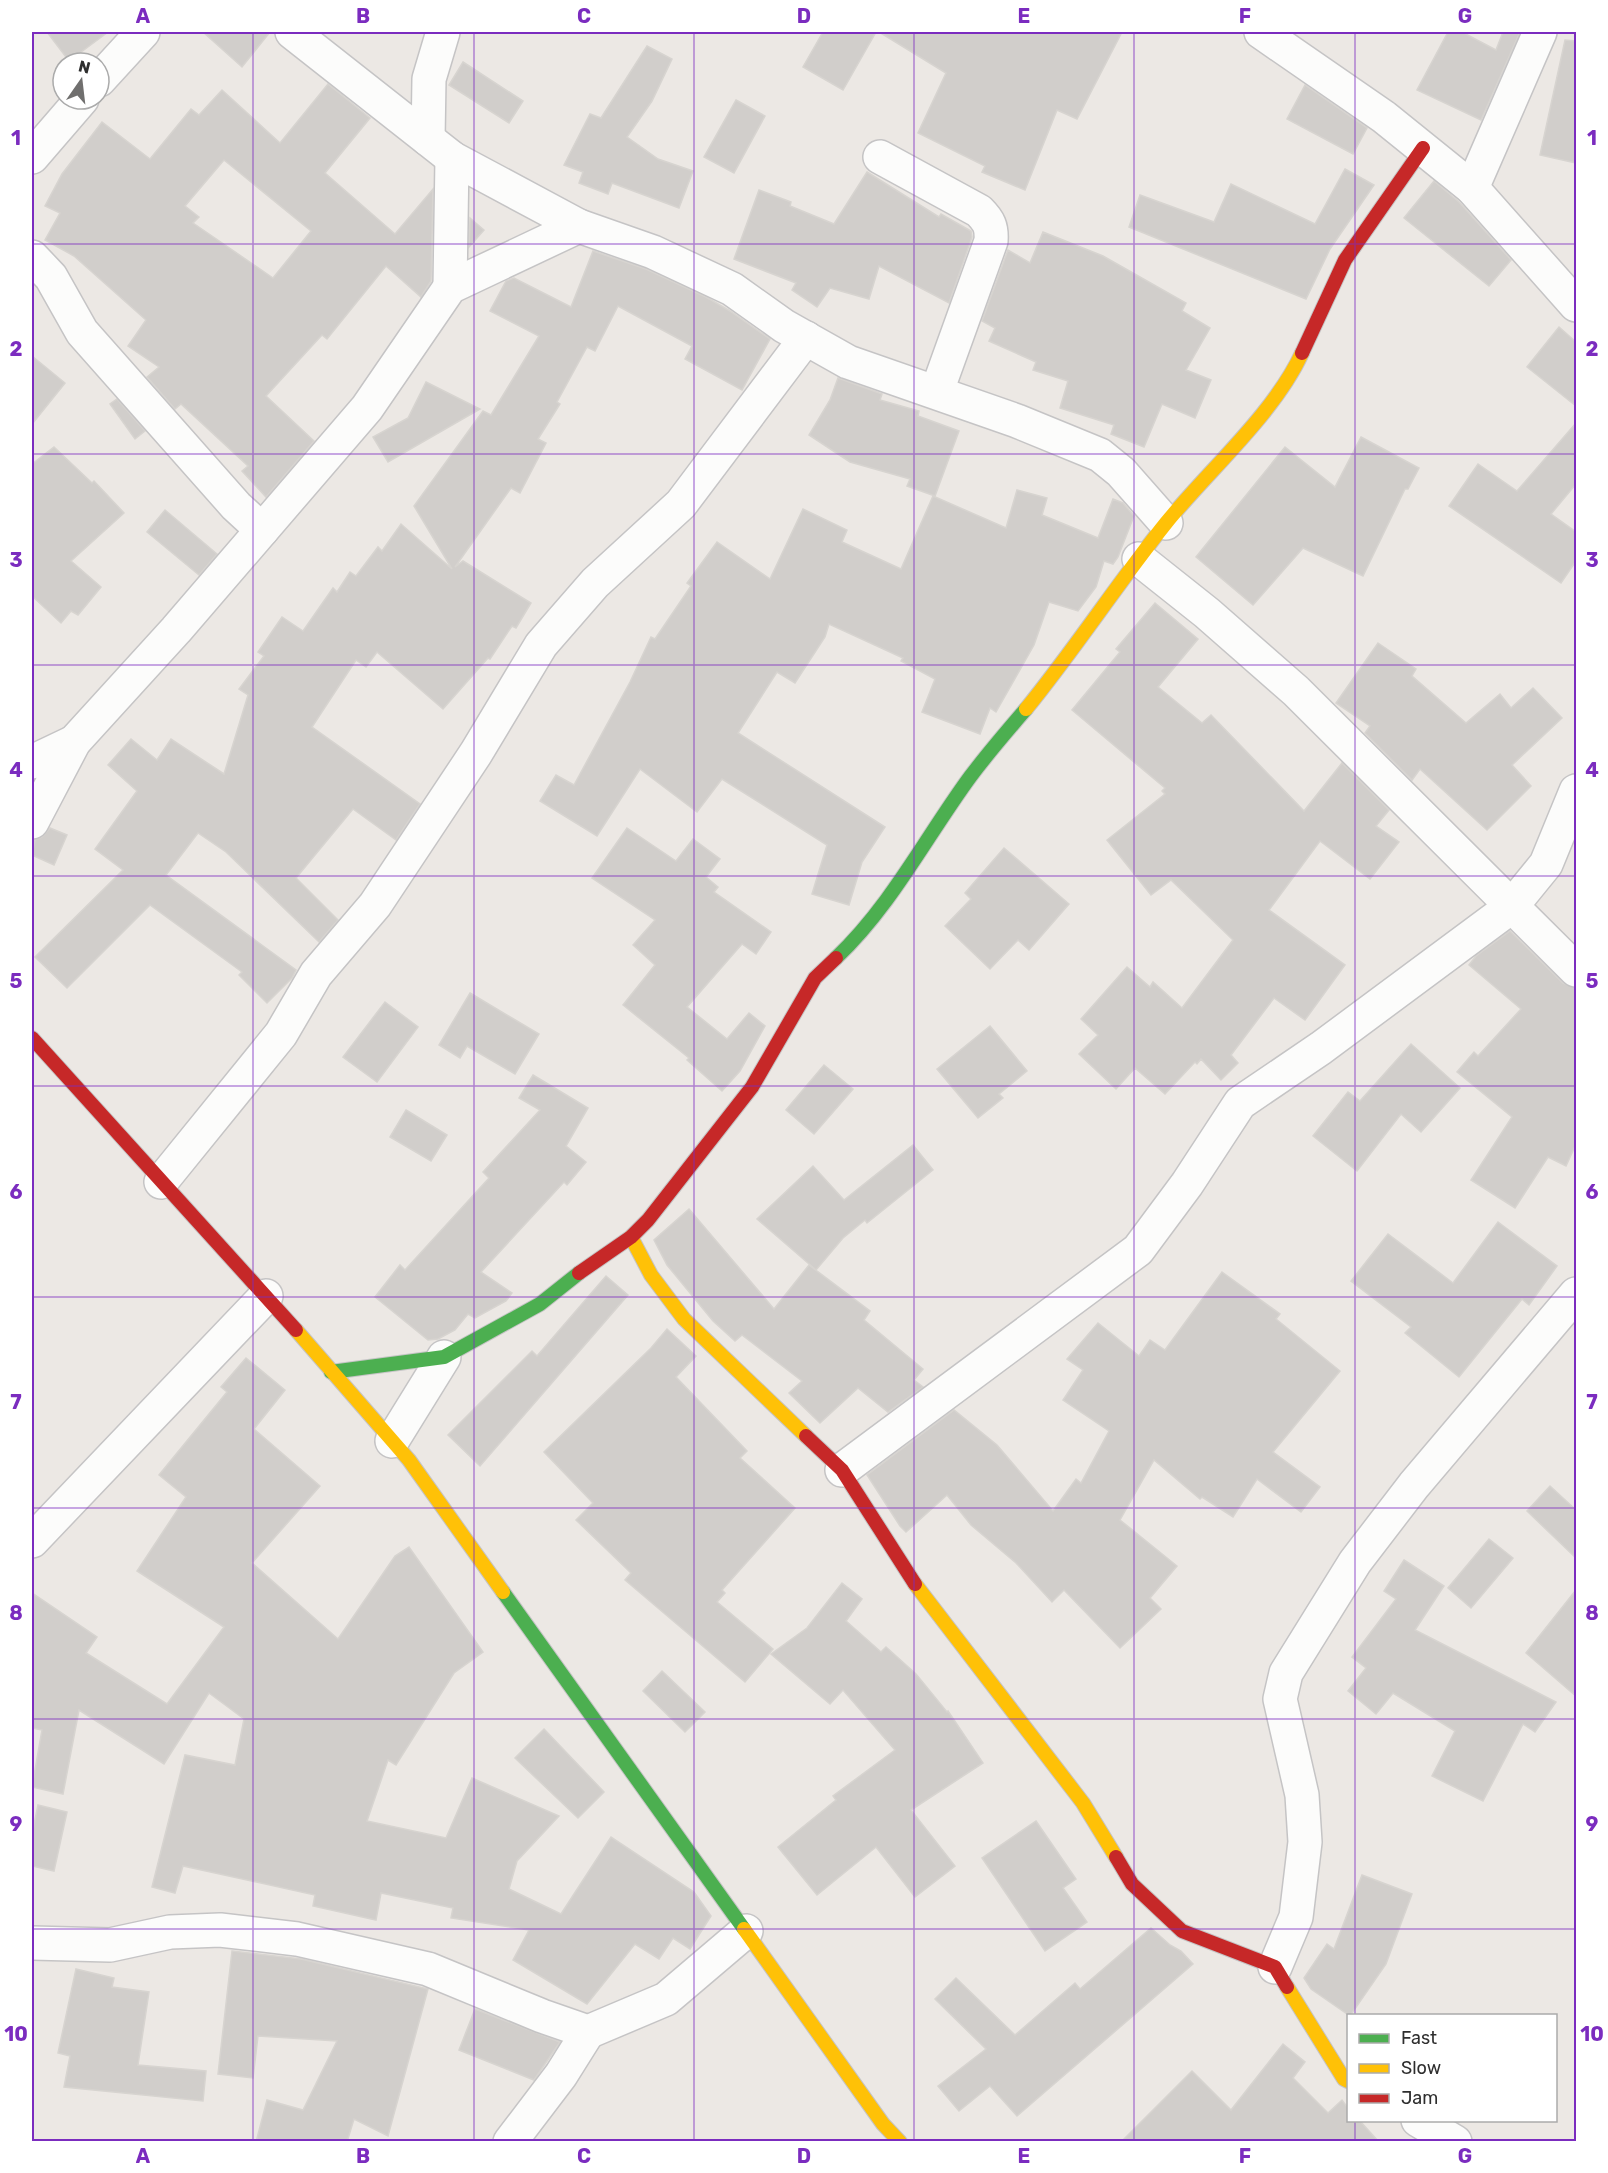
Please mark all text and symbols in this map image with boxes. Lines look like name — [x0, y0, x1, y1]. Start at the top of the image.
text: A — [136, 4, 151, 28]
text: B — [356, 4, 370, 28]
text: C — [577, 4, 591, 28]
text: D — [797, 4, 811, 28]
text: E — [1018, 4, 1030, 28]
text: F — [1239, 4, 1251, 28]
text: G — [1458, 4, 1472, 28]
north arrow — [51, 51, 111, 111]
text: N — [77, 56, 92, 78]
text: 1 — [11, 126, 21, 150]
text: 1 — [1587, 126, 1597, 150]
text: 2 — [10, 337, 23, 361]
text: 2 — [1586, 337, 1599, 361]
text: 3 — [9, 548, 23, 572]
text: 3 — [1585, 548, 1599, 572]
text: 4 — [9, 758, 23, 782]
text: 4 — [1585, 758, 1599, 782]
text: 5 — [10, 969, 23, 993]
text: 5 — [1586, 969, 1599, 993]
text: 6 — [9, 1180, 23, 1204]
text: 6 — [1585, 1180, 1599, 1204]
text: 7 — [10, 1390, 22, 1414]
text: 7 — [1586, 1390, 1598, 1414]
text: 8 — [9, 1601, 23, 1625]
text: 8 — [1585, 1601, 1599, 1625]
text: 9 — [10, 1812, 23, 1836]
text: 9 — [1586, 1812, 1599, 1836]
legend — [1347, 2014, 1557, 2122]
text: 10 — [4, 2022, 28, 2046]
text: 10 — [1580, 2022, 1604, 2046]
text: Fast — [1401, 2027, 1437, 2049]
text: Slow — [1401, 2057, 1441, 2079]
text: Jam — [1401, 2087, 1438, 2109]
text: A — [136, 2144, 151, 2168]
text: B — [356, 2144, 370, 2168]
text: C — [577, 2144, 591, 2168]
text: D — [797, 2144, 811, 2168]
text: E — [1018, 2144, 1030, 2168]
text: F — [1239, 2144, 1251, 2168]
text: G — [1458, 2144, 1472, 2168]

